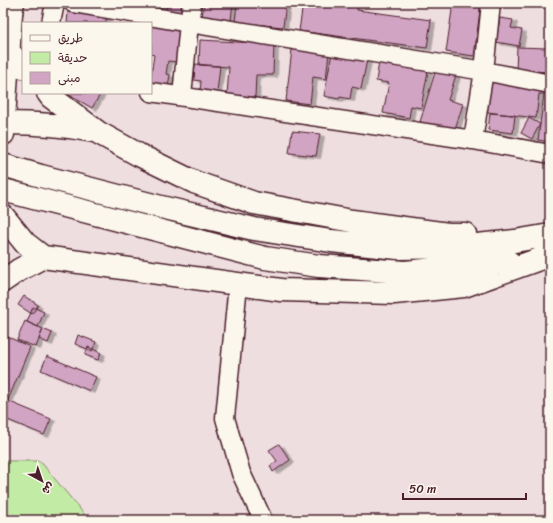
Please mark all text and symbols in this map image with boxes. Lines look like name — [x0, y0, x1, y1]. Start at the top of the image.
legend — [22, 22, 152, 94]
text: طريق — [58, 27, 83, 49]
text: حديقة — [58, 47, 87, 69]
text: مبنى — [58, 67, 81, 89]
north arrow — [22, 461, 62, 501]
scale bar — [403, 475, 526, 501]
text: ش — [37, 477, 59, 499]
text: 50 m — [409, 478, 436, 500]

